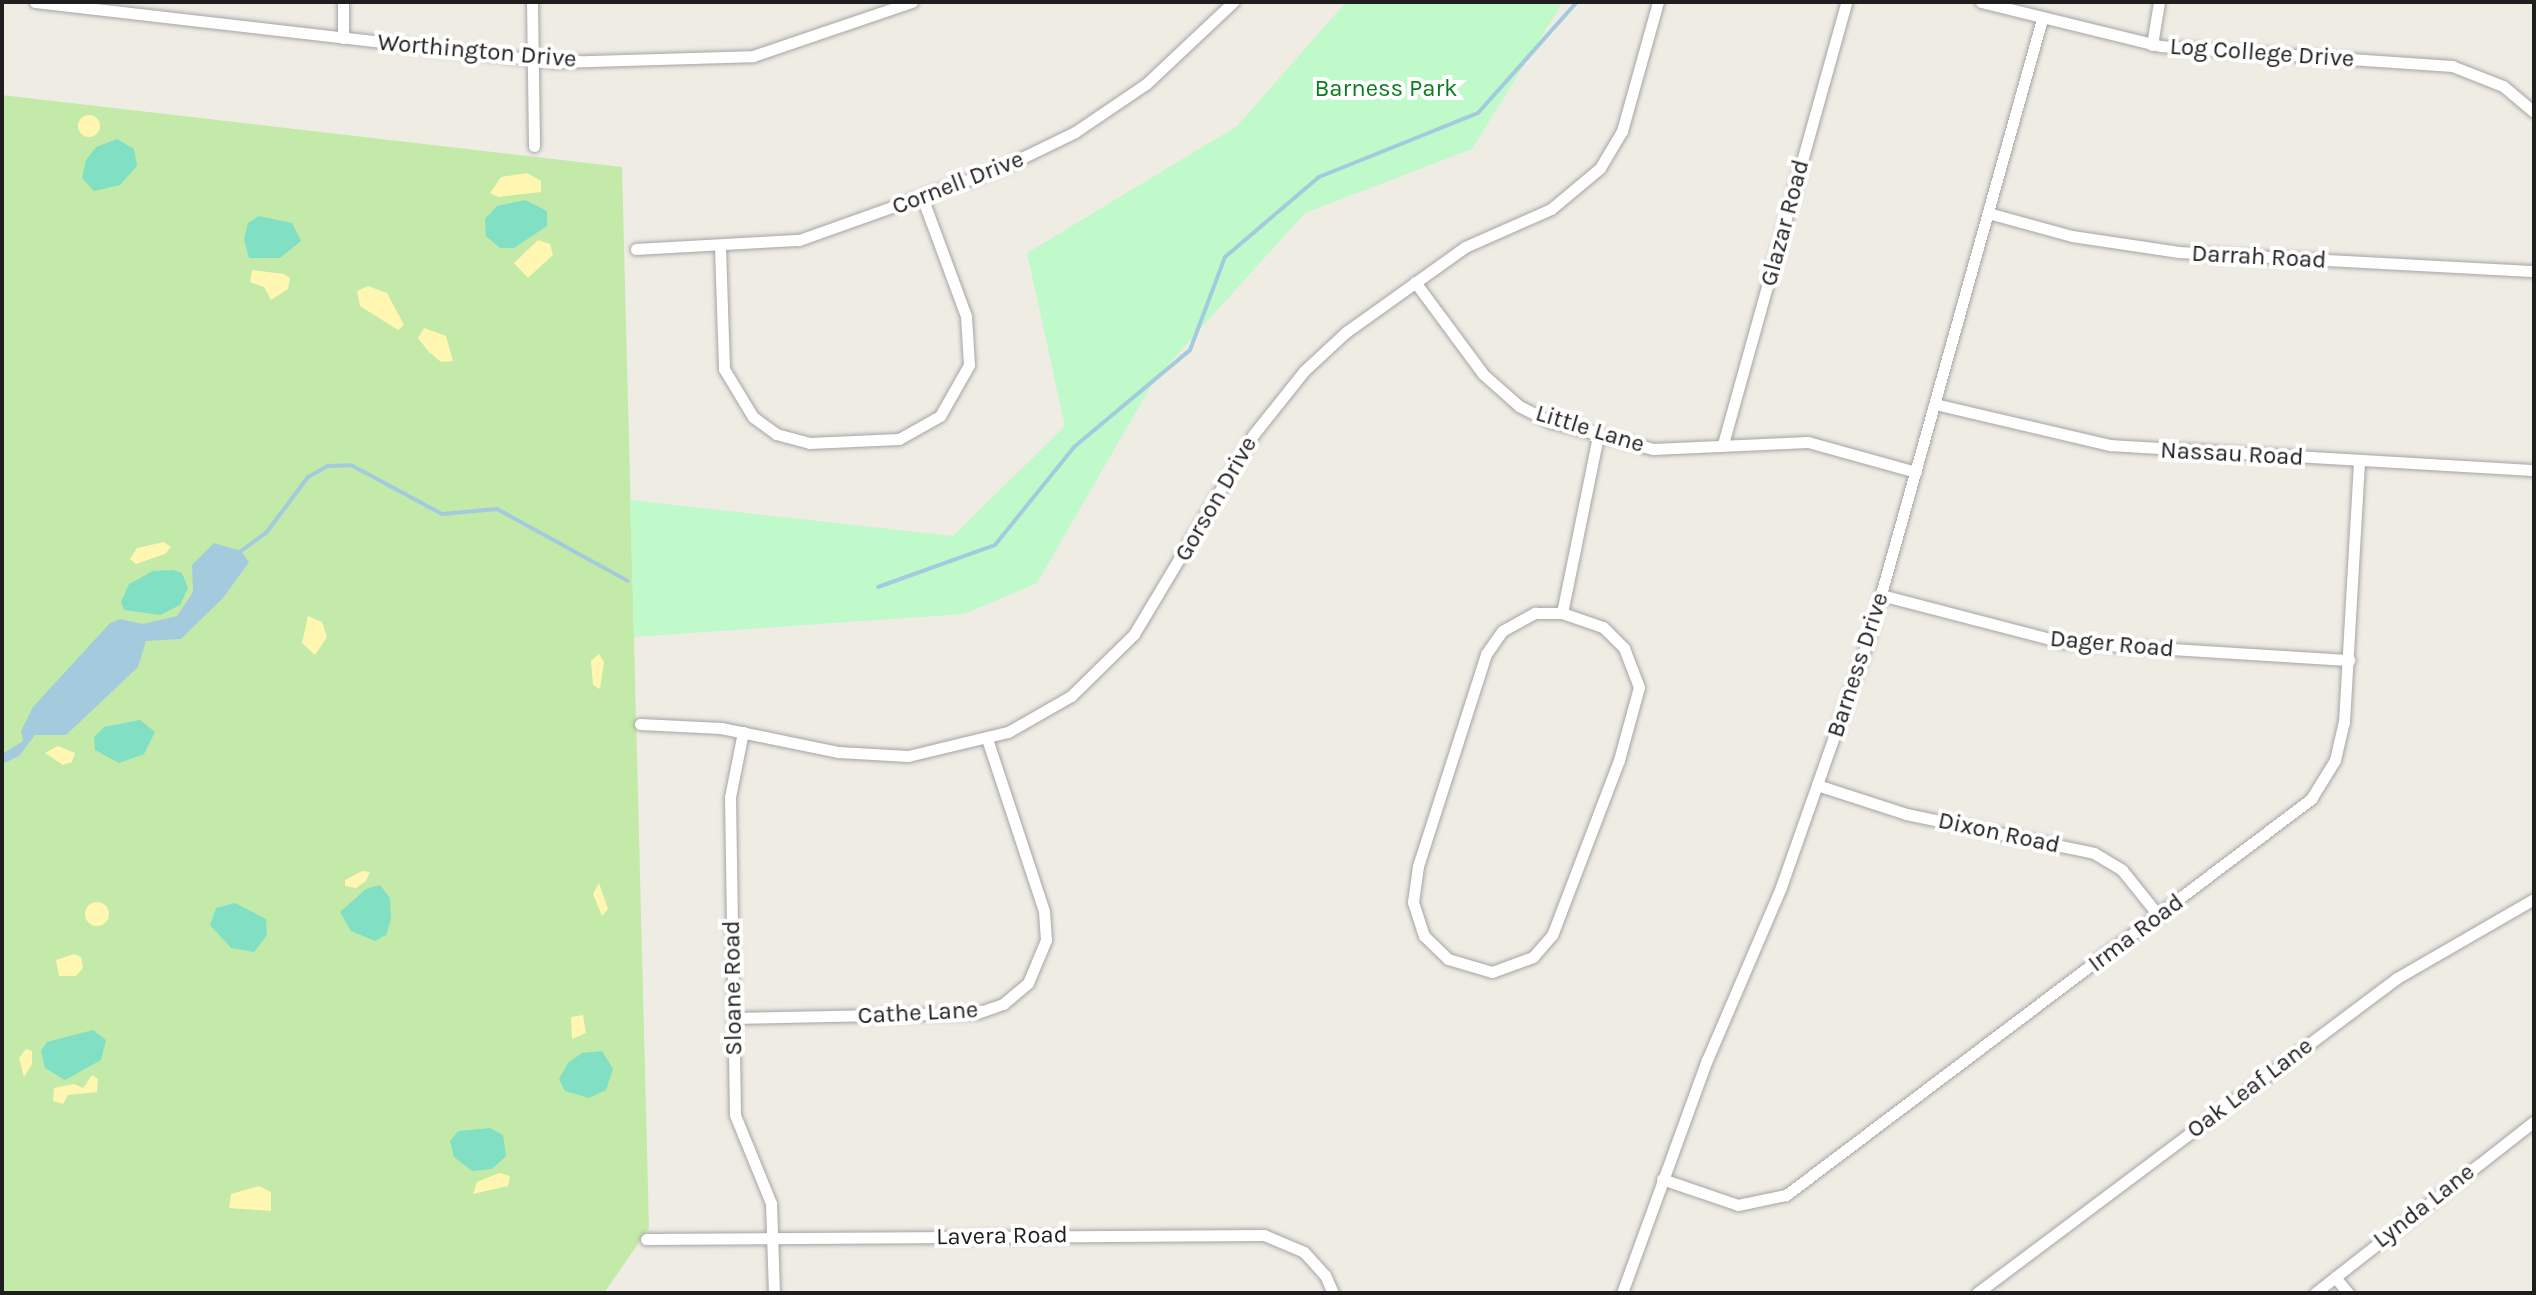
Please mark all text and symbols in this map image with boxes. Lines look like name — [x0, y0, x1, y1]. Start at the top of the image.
street label: Worthington Drive — [376, 28, 578, 74]
street label: Log College Drive — [2169, 32, 2355, 74]
park label: Barness Park — [1314, 75, 1458, 103]
street label: Cornell Drive — [888, 145, 1028, 221]
street label: Glazar Road — [1754, 157, 1816, 289]
street label: Darrah Road — [2191, 239, 2327, 275]
street label: Little Lane — [1532, 399, 1648, 459]
street label: Gorson Drive — [1169, 432, 1263, 566]
street label: Nassau Road — [2160, 436, 2304, 472]
street label: Barness Drive — [1821, 589, 1895, 741]
street label: Dager Road — [2049, 624, 2175, 664]
street label: Dixon Road — [1935, 806, 2063, 860]
street label: Irma Road — [2083, 888, 2189, 978]
street label: Sloane Road — [717, 920, 749, 1056]
street label: Cathe Lane — [857, 995, 979, 1031]
street label: Oak Leaf Lane — [2181, 1031, 2319, 1145]
street label: Lynda Lane — [2368, 1158, 2480, 1254]
street label: Lavera Road — [936, 1220, 1068, 1252]

